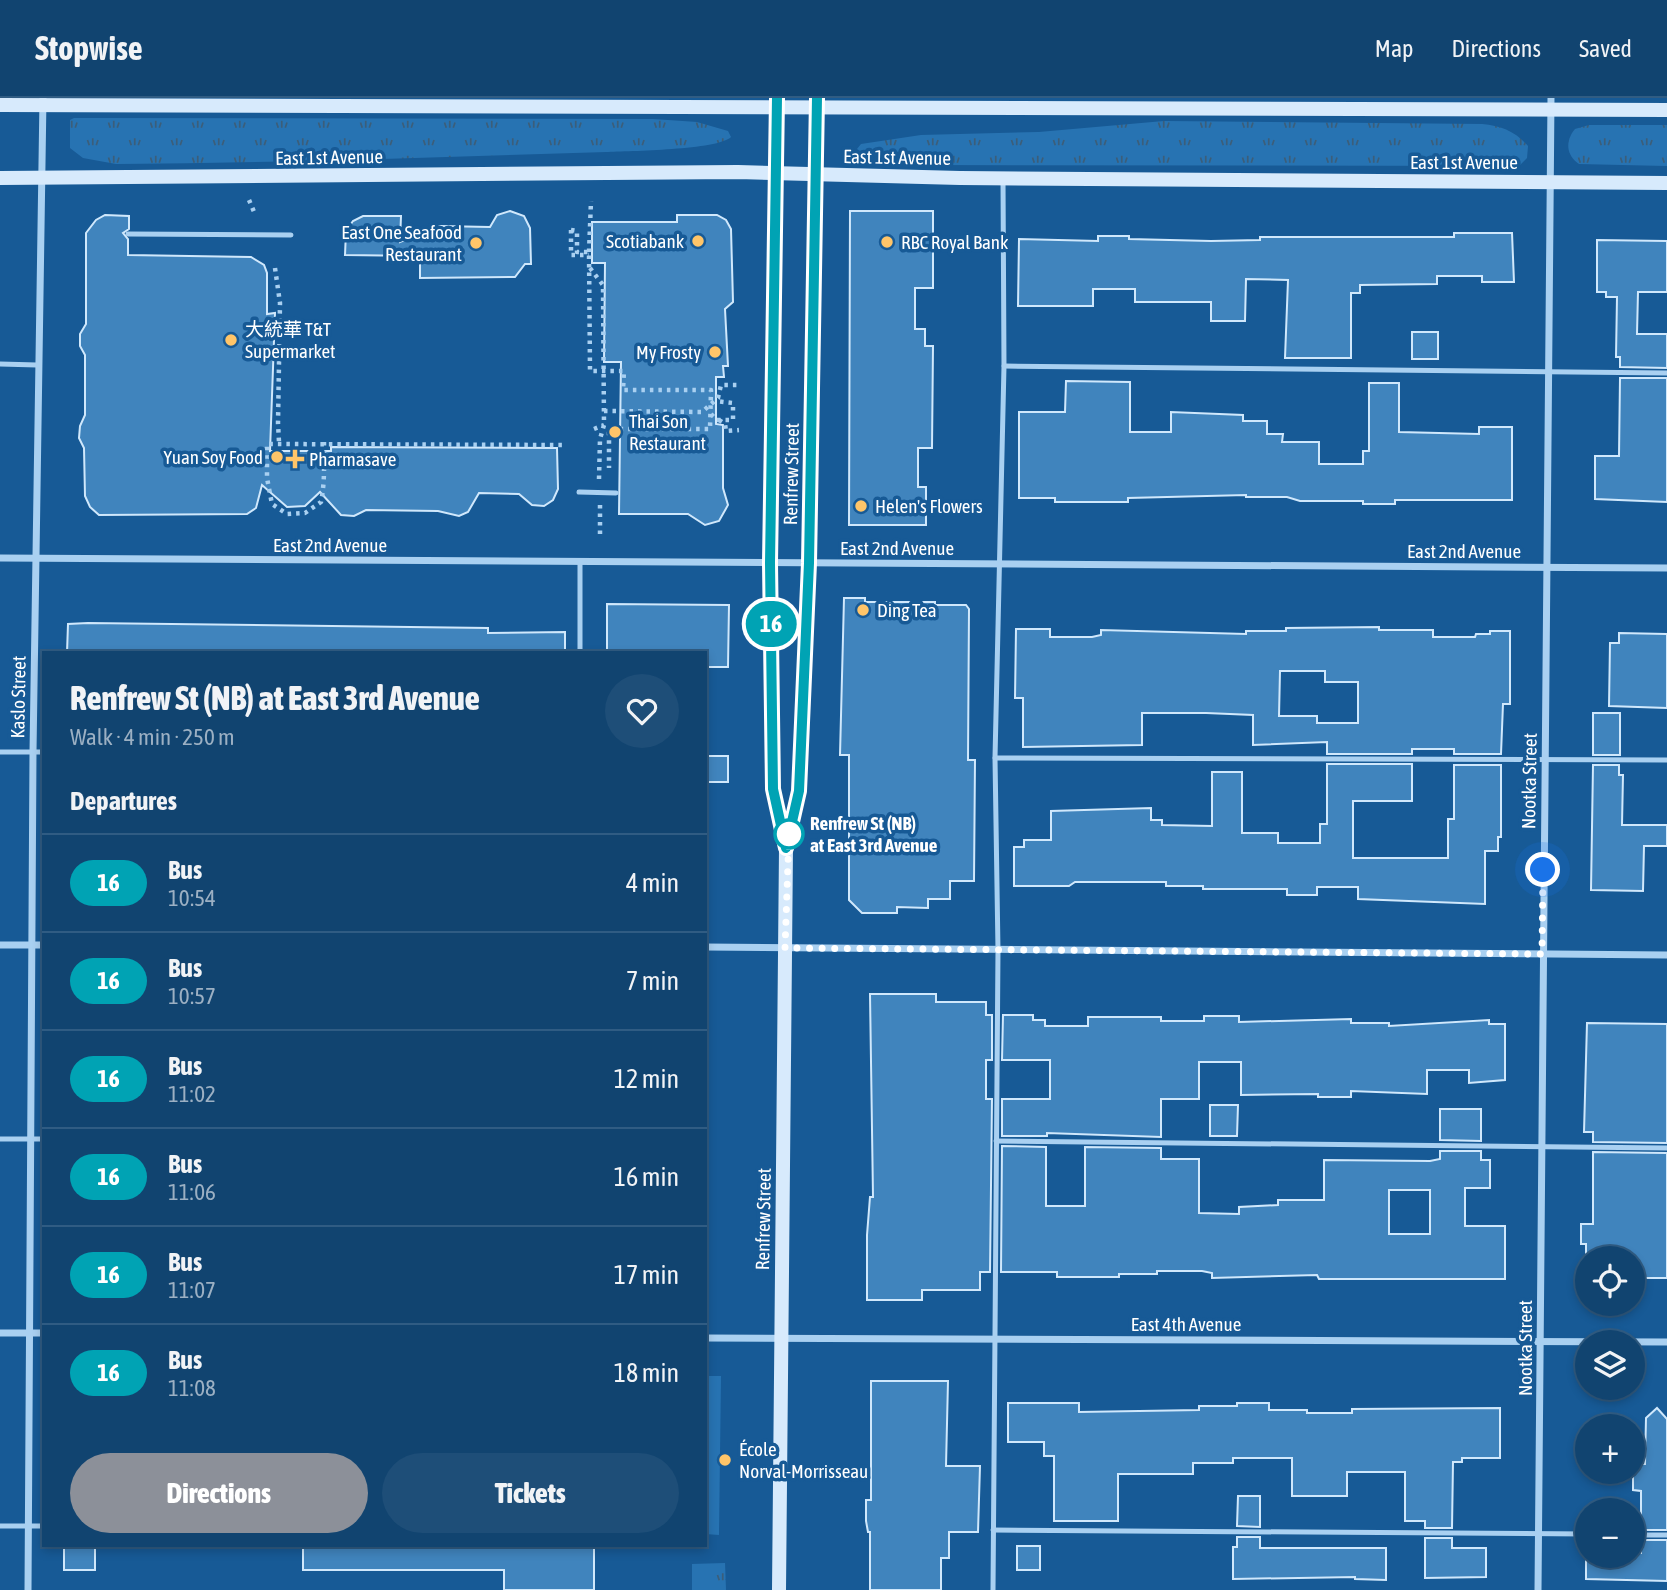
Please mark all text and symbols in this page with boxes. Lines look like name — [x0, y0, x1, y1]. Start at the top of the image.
text: Stopwise — [35, 29, 143, 67]
text: Map — [1375, 35, 1413, 62]
text: Directions — [1451, 35, 1541, 62]
text: Saved — [1579, 35, 1632, 62]
street label: East 1st Avenue — [275, 145, 383, 169]
street label: East 1st Avenue — [843, 145, 951, 169]
street label: East 1st Avenue — [1410, 151, 1518, 173]
place label: East One Seafood Restaurant — [341, 221, 462, 265]
place label: Scotiabank — [606, 230, 685, 252]
place label: RBC Royal Bank — [901, 231, 1009, 253]
marker: Scotiabank — [690, 233, 706, 249]
marker: RBC Royal Bank — [879, 234, 895, 250]
marker: East One Seafood Restaurant — [468, 235, 484, 251]
place label: 大統華 T&T Supermarket — [245, 318, 336, 362]
marker: 大統華 T&T Supermarket — [223, 332, 239, 348]
place label: My Frosty — [636, 341, 701, 363]
marker: My Frosty — [707, 344, 723, 360]
place label: Thai Son Restaurant — [629, 410, 706, 454]
street label: Renfrew Street — [779, 423, 803, 525]
marker: Thai Son Restaurant — [607, 424, 623, 440]
place label: Yuan Soy Food — [163, 446, 263, 468]
place label: Pharmasave — [309, 448, 396, 470]
marker: Yuan Soy Food — [269, 449, 285, 465]
marker: Pharmasave — [287, 451, 303, 467]
place label: Helen's Flowers — [875, 495, 983, 517]
marker: Helen's Flowers — [853, 498, 869, 514]
street label: East 2nd Avenue — [273, 534, 387, 556]
street label: East 2nd Avenue — [840, 537, 954, 559]
street label: East 2nd Avenue — [1407, 540, 1521, 562]
place label: Ding Tea — [877, 599, 937, 621]
line badge: 16 — [740, 601, 802, 647]
marker: Ding Tea — [855, 602, 871, 618]
text: 16 — [760, 610, 782, 637]
street label: Kaslo Street — [6, 656, 30, 738]
button: heart — [605, 674, 679, 748]
text: Renfrew St (NB) at East 3rd Avenue — [70, 679, 480, 717]
text: Walk · 4 min · 250 m — [70, 724, 234, 750]
street label: Nootka Street — [1517, 733, 1541, 829]
text: Departures — [70, 786, 177, 816]
place label: Renfrew St (NB) at East 3rd Avenue — [810, 812, 938, 856]
marker: Renfrew St (NB) at East 3rd Avenue — [774, 819, 804, 849]
your location — [1525, 852, 1560, 887]
text: Bus — [168, 855, 202, 885]
text: 4 min — [626, 868, 679, 898]
text: 16 — [97, 869, 120, 896]
text: 10:54 — [168, 885, 216, 911]
text: Bus — [168, 953, 202, 983]
text: 7 min — [626, 966, 679, 996]
text: 16 — [97, 967, 120, 994]
text: 10:57 — [168, 983, 216, 1009]
text: Bus — [168, 1051, 202, 1081]
text: 12 min — [614, 1064, 679, 1094]
text: 16 — [97, 1065, 120, 1092]
text: 11:02 — [168, 1081, 216, 1107]
text: Bus — [168, 1149, 202, 1179]
text: 16 min — [614, 1162, 679, 1192]
text: 16 — [97, 1163, 120, 1190]
street label: Renfrew Street — [751, 1168, 775, 1270]
text: 11:06 — [168, 1179, 216, 1205]
map controls — [1575, 1246, 1645, 1568]
button: locate — [1575, 1246, 1645, 1316]
text: Bus — [168, 1247, 202, 1277]
text: 17 min — [614, 1260, 679, 1290]
text: 16 — [97, 1261, 120, 1288]
text: 11:07 — [168, 1277, 216, 1303]
street label: Nootka Street — [1514, 1300, 1536, 1396]
street label: East 4th Avenue — [1131, 1313, 1241, 1335]
button: layers — [1575, 1330, 1645, 1400]
text: Bus — [168, 1345, 202, 1375]
text: 18 min — [614, 1358, 679, 1388]
text: 16 — [97, 1359, 120, 1386]
text: 11:08 — [168, 1375, 216, 1401]
button: + — [1575, 1414, 1645, 1484]
place label: École Norval-Morrisseau — [739, 1438, 868, 1482]
marker: École Norval-Morrisseau — [717, 1452, 733, 1468]
button: Directions — [70, 1453, 368, 1533]
button: Tickets — [382, 1453, 679, 1533]
button: − — [1575, 1498, 1645, 1568]

